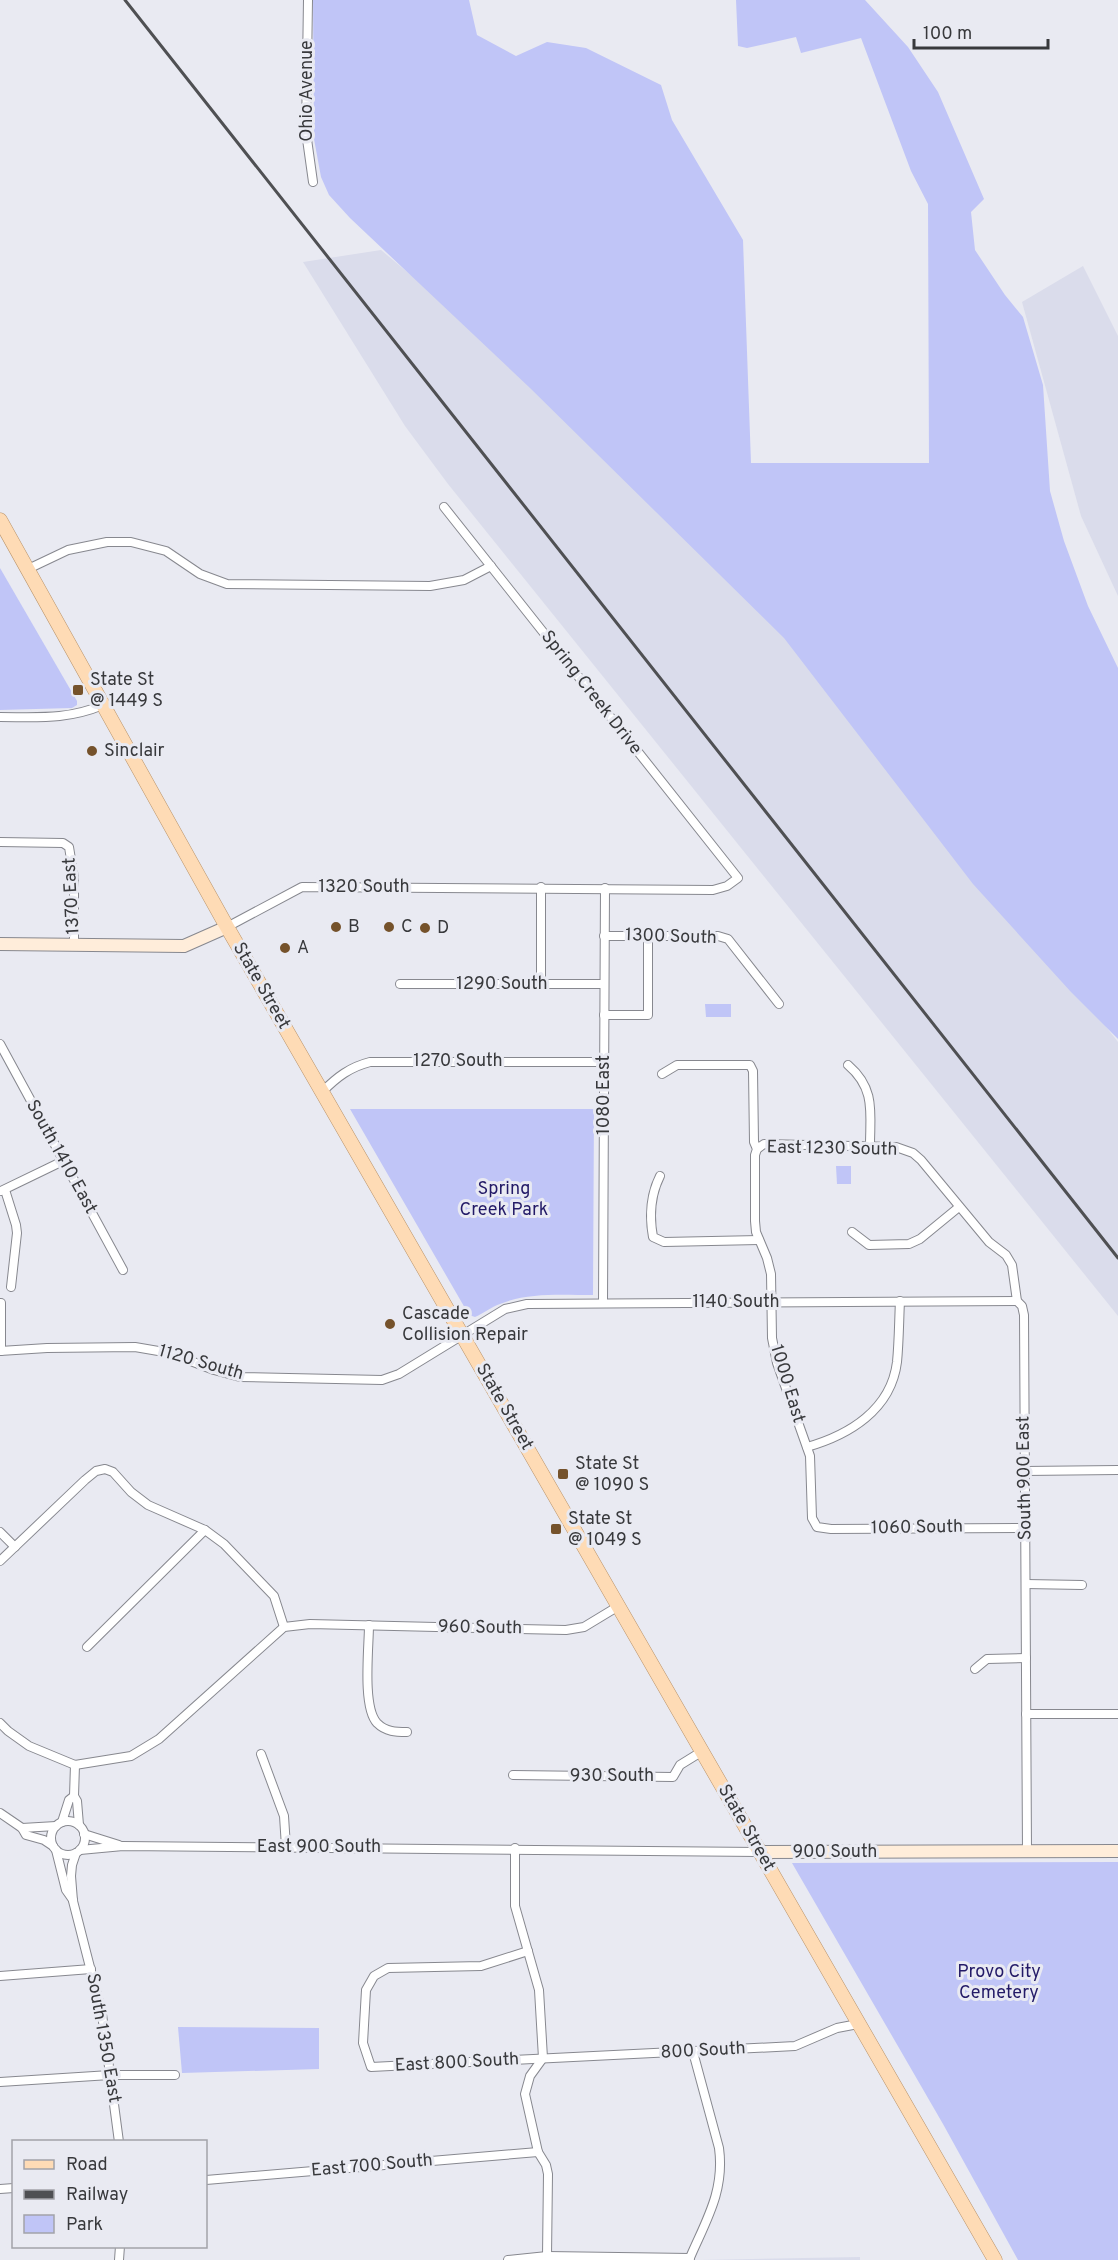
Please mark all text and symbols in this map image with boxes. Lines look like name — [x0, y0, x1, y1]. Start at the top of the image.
scale bar — [914, 12, 1048, 50]
text: 100 m — [923, 23, 972, 46]
street label: Ohio Avenue — [296, 40, 319, 142]
street label: Spring Creek Drive — [535, 626, 647, 760]
place label: State St @ 1449 S — [90, 669, 163, 713]
marker: State St @ 1449 S — [71, 683, 85, 697]
place label: Sinclair — [104, 740, 165, 763]
marker: Sinclair — [85, 744, 99, 758]
street label: 1370 East — [58, 857, 86, 935]
street label: 1320 South — [318, 876, 410, 899]
place label: B — [348, 916, 360, 939]
place label: C — [401, 916, 413, 939]
place label: D — [437, 917, 449, 940]
marker: B — [329, 920, 343, 934]
marker: C — [382, 920, 396, 934]
marker: D — [418, 921, 432, 935]
street label: 1300 South — [625, 924, 717, 950]
place label: A — [297, 937, 309, 960]
street label: State Street — [227, 938, 295, 1034]
marker: A — [278, 941, 292, 955]
street label: 1290 South — [456, 973, 548, 996]
street label: 1270 South — [413, 1050, 503, 1073]
street label: 1080 East — [593, 1055, 616, 1135]
street label: South 1410 East — [20, 1096, 102, 1218]
street label: East 1230 South — [766, 1136, 898, 1162]
park label: Spring Creek Park — [460, 1178, 548, 1222]
street label: 1140 South — [692, 1291, 780, 1314]
place label: Cascade Collision Repair — [402, 1303, 528, 1347]
marker: Cascade Collision Repair — [383, 1317, 397, 1331]
street label: 1120 South — [156, 1340, 246, 1386]
street label: 1000 East — [764, 1342, 810, 1426]
street label: State Street — [470, 1359, 538, 1455]
street label: South 900 East — [1012, 1416, 1038, 1540]
place label: State St @ 1090 S — [575, 1453, 649, 1497]
marker: State St @ 1090 S — [556, 1467, 570, 1481]
place label: State St @ 1049 S — [568, 1508, 642, 1552]
street label: 1060 South — [871, 1516, 963, 1540]
marker: State St @ 1049 S — [549, 1522, 563, 1536]
street label: 960 South — [438, 1616, 522, 1640]
street label: 930 South — [570, 1765, 654, 1788]
street label: State Street — [712, 1780, 780, 1876]
street label: East 900 South — [257, 1836, 381, 1859]
street label: 900 South — [792, 1841, 878, 1864]
park label: Provo City Cemetery — [957, 1961, 1041, 2005]
street label: South 1350 East — [80, 1971, 126, 2105]
street label: 800 South — [660, 2037, 746, 2065]
street label: East 800 South — [394, 2048, 520, 2078]
legend — [12, 2140, 207, 2248]
street label: East 700 South — [310, 2149, 434, 2183]
text: Road — [66, 2154, 108, 2177]
text: Railway — [66, 2184, 128, 2207]
text: Park — [66, 2214, 103, 2237]

